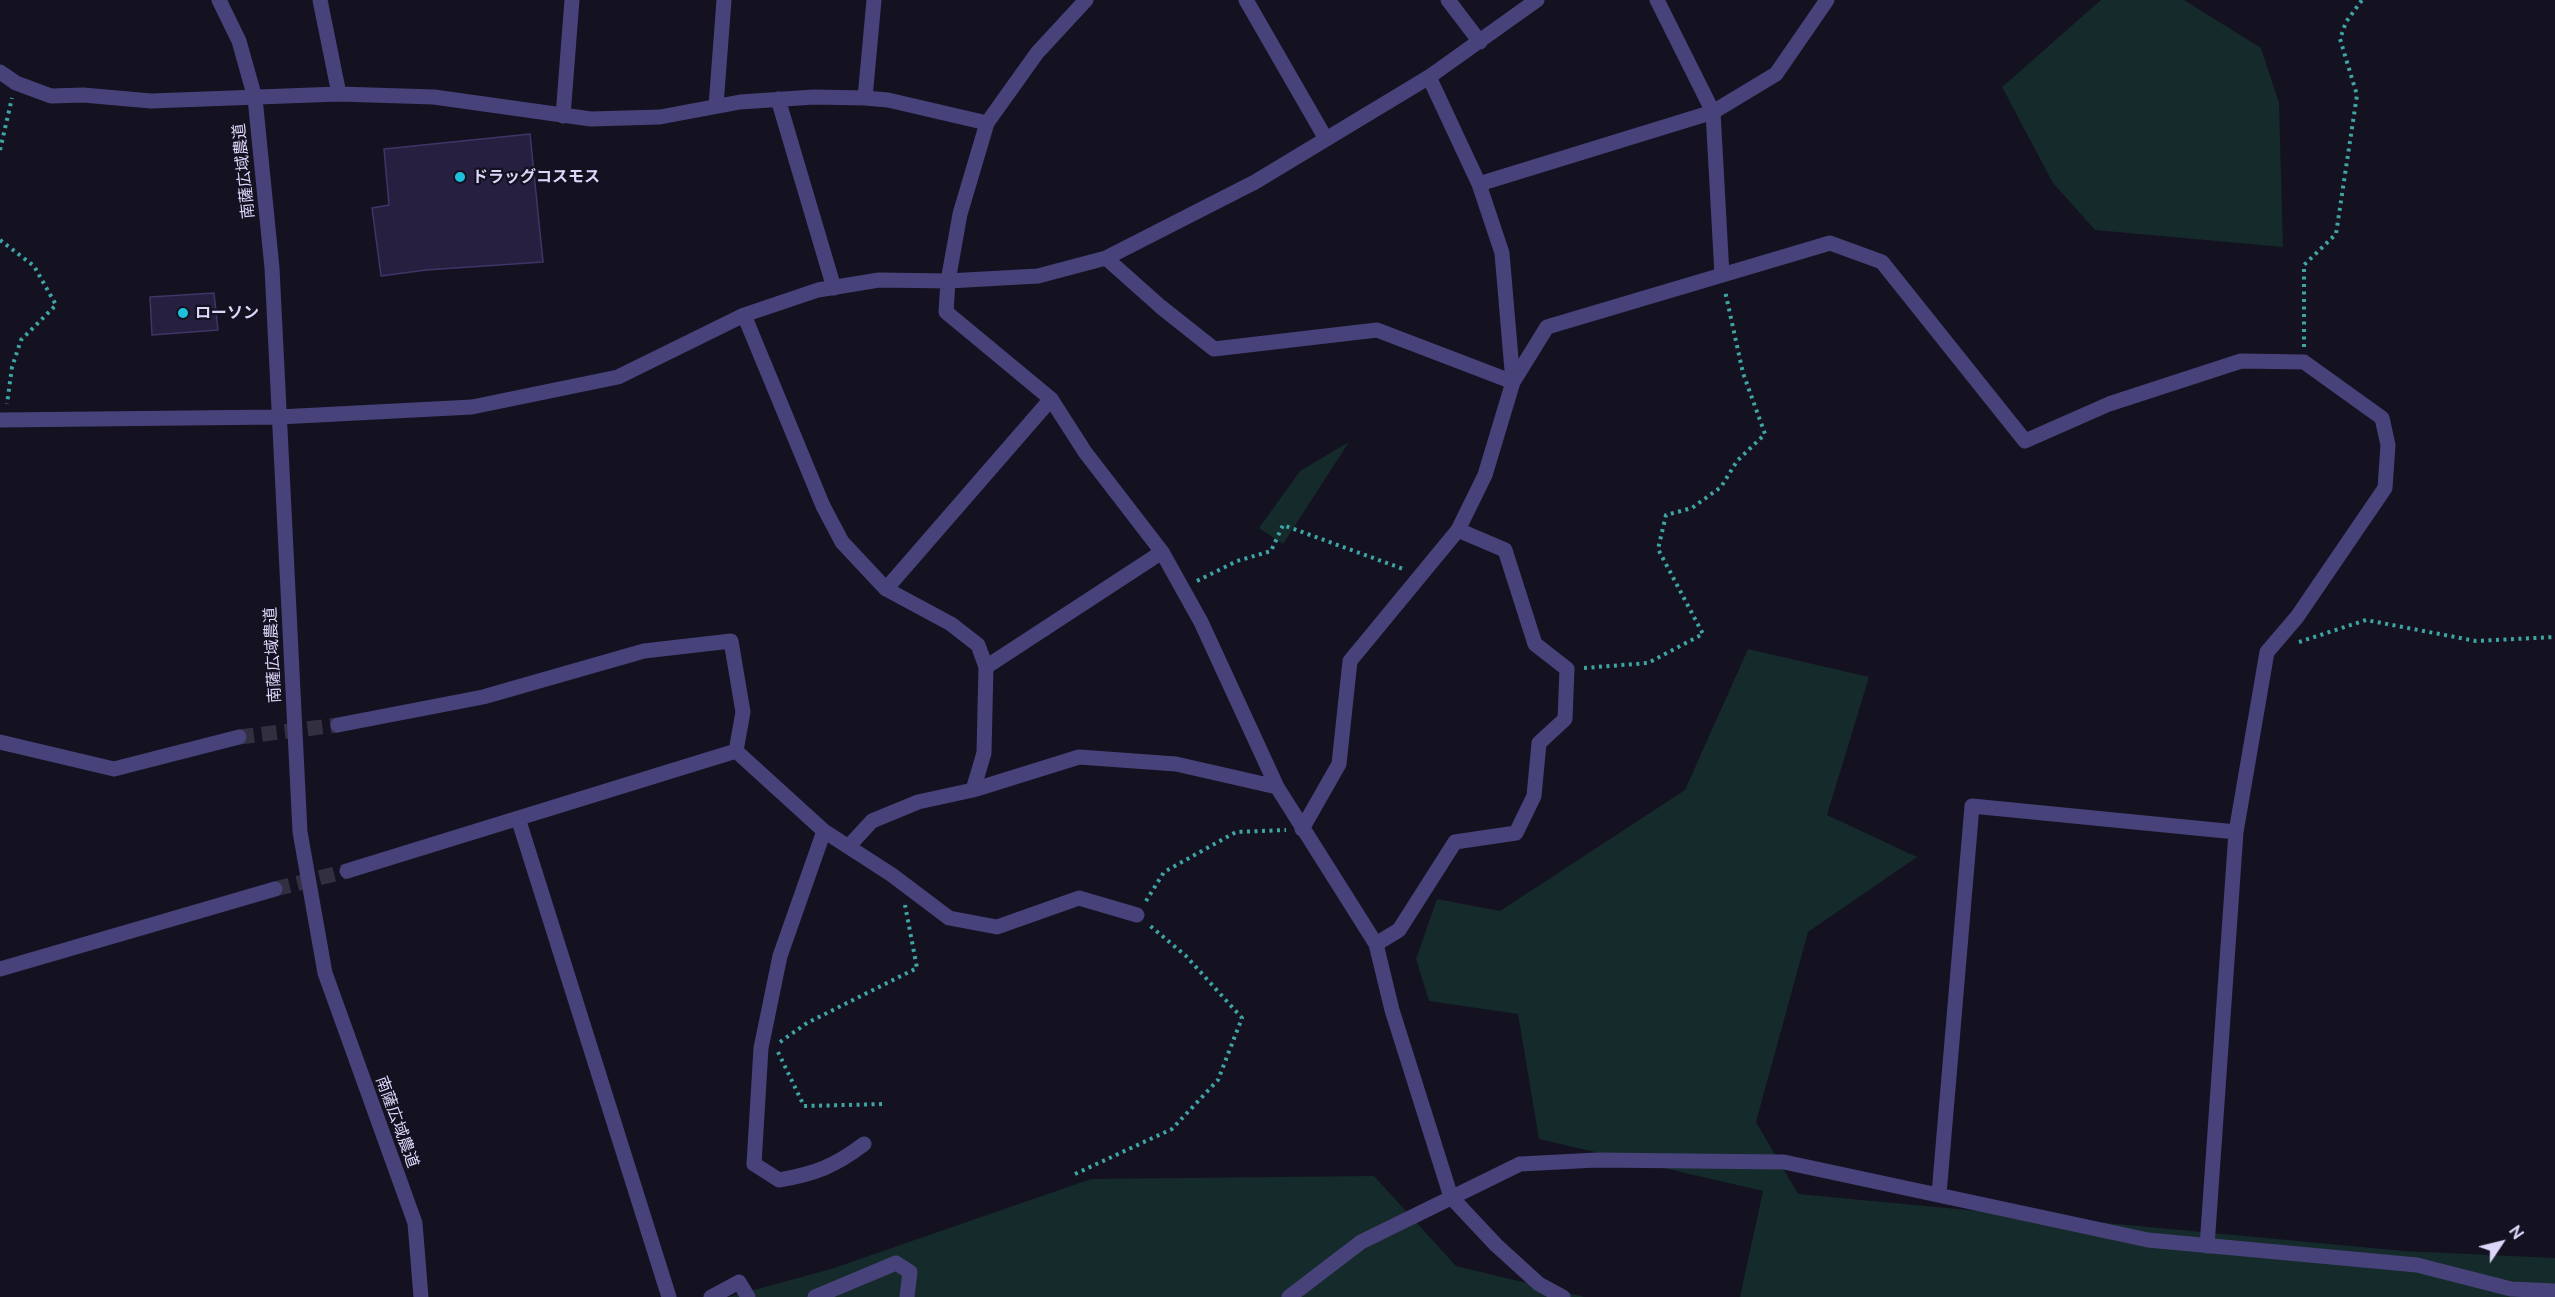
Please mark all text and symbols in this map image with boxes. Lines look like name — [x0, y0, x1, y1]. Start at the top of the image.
street label: 南薩広域農道 — [229, 122, 259, 220]
place label: ドラッグコスモス — [472, 167, 600, 187]
marker: ドラッグコスモス — [453, 170, 467, 184]
place label: ローソン — [195, 303, 259, 323]
marker: ローソン — [176, 306, 190, 320]
street label: 南薩広域農道 — [261, 607, 285, 703]
street label: 南薩広域農道 — [372, 1074, 422, 1170]
north arrow — [2471, 1213, 2531, 1273]
text: N — [2505, 1222, 2527, 1243]

